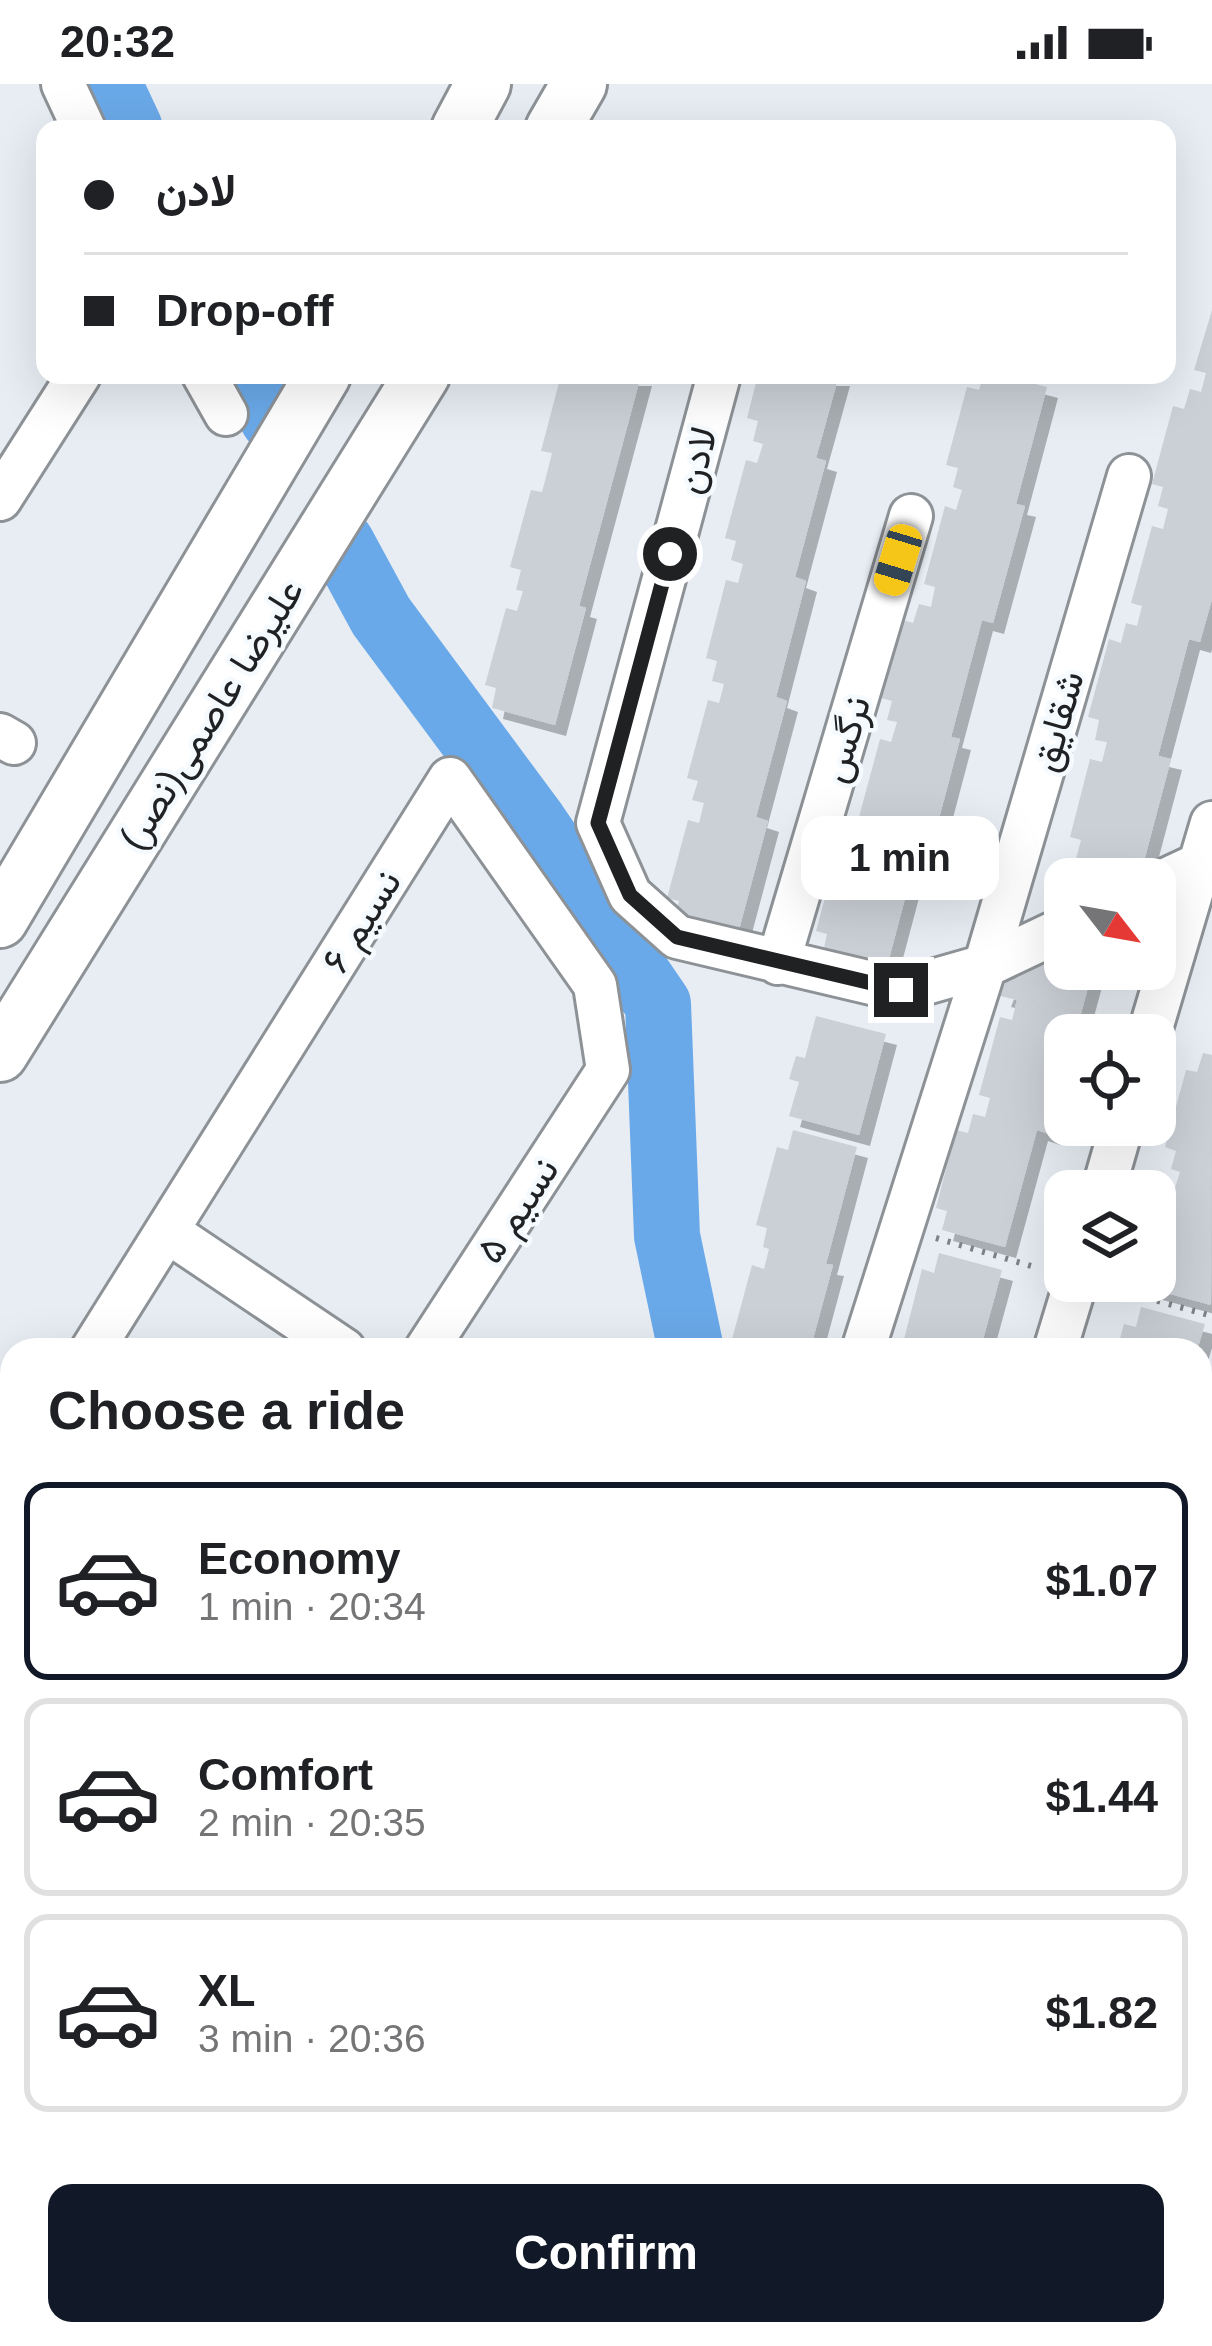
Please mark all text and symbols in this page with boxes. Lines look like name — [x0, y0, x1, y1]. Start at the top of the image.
text: 20:32 — [60, 16, 175, 67]
text: لادن — [156, 165, 236, 216]
text: Drop-off — [156, 285, 333, 336]
street label: لادن — [667, 422, 725, 498]
car — [870, 520, 926, 600]
route start — [643, 527, 697, 581]
street label: علیرضا عاصمی(نصر) — [110, 571, 314, 859]
street label: شقایق — [1022, 666, 1094, 777]
street label: نرگس — [812, 691, 881, 788]
callout: 1 min — [802, 816, 1000, 900]
text: 1 min — [849, 836, 951, 879]
north arrow — [1044, 858, 1176, 990]
map controls — [1044, 858, 1176, 1302]
street label: نسیم ۶ — [313, 862, 412, 982]
route end — [874, 963, 928, 1017]
button: locate — [1044, 1014, 1176, 1146]
street label: نسیم ۵ — [467, 1149, 570, 1273]
button: layers — [1044, 1170, 1176, 1302]
text: Choose a ride — [48, 1380, 405, 1440]
icon: car — [54, 1527, 162, 1635]
text: Economy — [198, 1533, 401, 1584]
text: $1.07 — [1045, 1555, 1158, 1606]
text: 1 min · 20:34 — [198, 1585, 426, 1628]
icon: car — [54, 1743, 162, 1851]
text: Comfort — [198, 1749, 373, 1800]
text: $1.44 — [1045, 1771, 1158, 1822]
text: 2 min · 20:35 — [198, 1801, 426, 1844]
icon: car — [54, 1959, 162, 2067]
text: XL — [198, 1965, 256, 2016]
text: $1.82 — [1045, 1987, 1158, 2038]
text: 3 min · 20:36 — [198, 2017, 426, 2060]
button: Confirm — [48, 2184, 1164, 2322]

